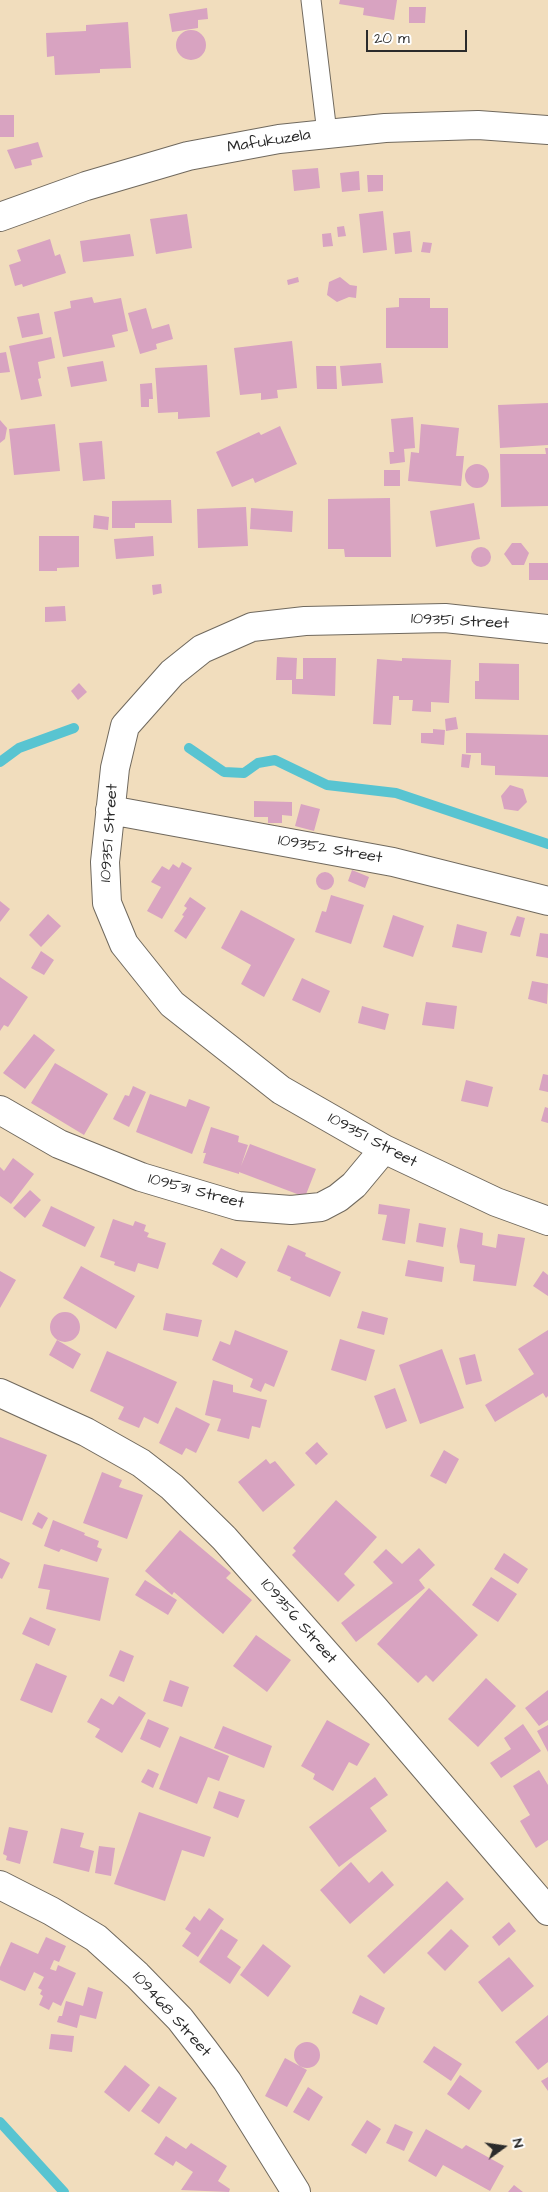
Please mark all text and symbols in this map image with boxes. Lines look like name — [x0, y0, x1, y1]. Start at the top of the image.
scale bar — [368, 20, 469, 52]
text: 20 m — [374, 28, 410, 49]
street label: Mafukuzela — [226, 126, 312, 158]
street label: 109351 Street — [410, 610, 510, 634]
street label: 109351 Street — [97, 783, 123, 883]
street label: 109352 Street — [276, 831, 384, 869]
street label: 109351 Street — [324, 1109, 420, 1173]
street label: 109531 Street — [146, 1170, 246, 1214]
street label: 109356 Street — [256, 1576, 340, 1668]
street label: 109468 Street — [128, 1968, 214, 2062]
north arrow — [478, 2122, 528, 2172]
text: N — [507, 2137, 528, 2150]

